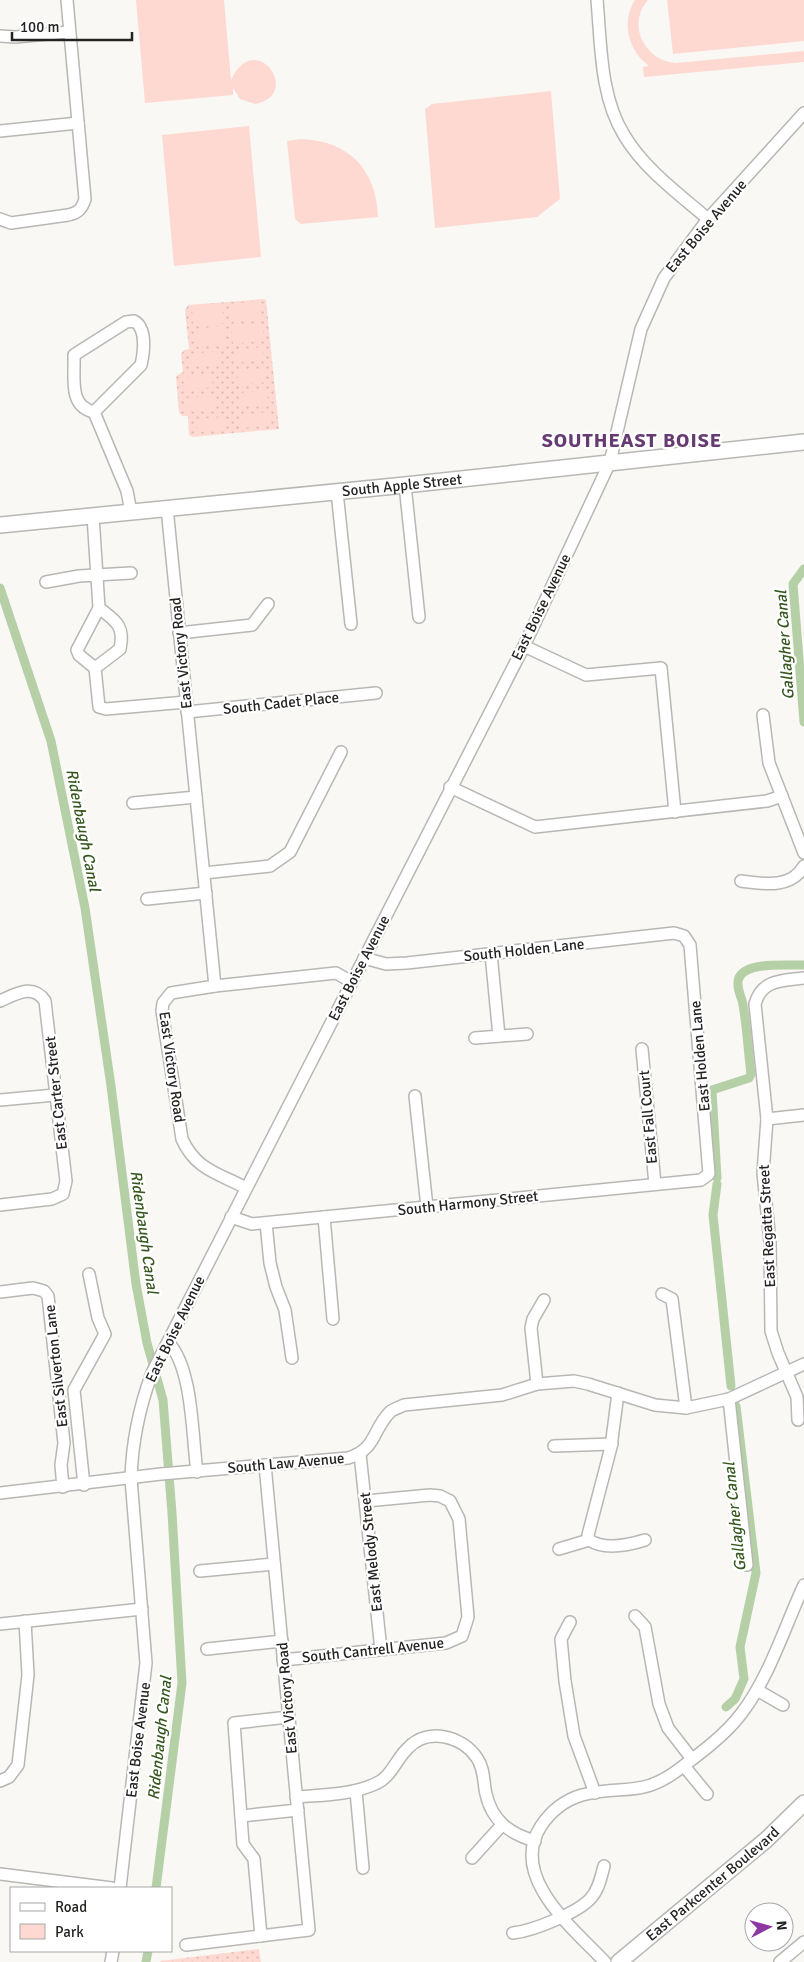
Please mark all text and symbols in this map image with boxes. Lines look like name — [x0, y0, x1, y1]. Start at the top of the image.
scale bar — [12, 10, 132, 42]
text: 100 m — [20, 18, 60, 36]
street label: East Boise Avenue — [662, 176, 750, 276]
district label: SOUTHEAST BOISE — [542, 428, 722, 453]
street label: South Apple Street — [341, 470, 463, 500]
street label: East Boise Avenue — [507, 551, 575, 663]
water label: Gallagher Canal — [771, 588, 799, 700]
street label: East Victory Road — [166, 596, 196, 710]
street label: South Cadet Place — [222, 688, 340, 718]
water label: Ridenbaugh Canal — [61, 767, 105, 894]
street label: East Boise Avenue — [325, 912, 393, 1024]
street label: South Holden Lane — [463, 935, 585, 965]
street label: East Holden Lane — [686, 1000, 714, 1112]
street label: East Victory Road — [155, 1010, 189, 1124]
street label: East Carter Street — [41, 1035, 71, 1151]
street label: East Fall Court — [635, 1069, 661, 1165]
street label: East Regatta Street — [755, 1164, 779, 1288]
water label: Ridenbaugh Canal — [125, 1169, 163, 1296]
street label: South Harmony Street — [397, 1187, 539, 1219]
street label: East Boise Avenue — [141, 1273, 209, 1385]
street label: East Silverton Lane — [41, 1304, 71, 1428]
street label: South Law Avenue — [227, 1449, 345, 1477]
water label: Gallagher Canal — [719, 1460, 751, 1572]
street label: East Melody Street — [356, 1491, 386, 1613]
street label: South Cantrell Avenue — [301, 1634, 445, 1666]
street label: East Victory Road — [273, 1641, 301, 1755]
water label: Ridenbaugh Canal — [144, 1674, 177, 1801]
street label: East Boise Avenue — [122, 1681, 154, 1799]
street label: East Parkcenter Boulevard — [642, 1823, 783, 1945]
legend — [10, 1887, 172, 1952]
text: Road — [55, 1898, 87, 1916]
north arrow — [744, 1902, 794, 1952]
text: N — [772, 1920, 790, 1931]
text: Park — [55, 1923, 84, 1941]

